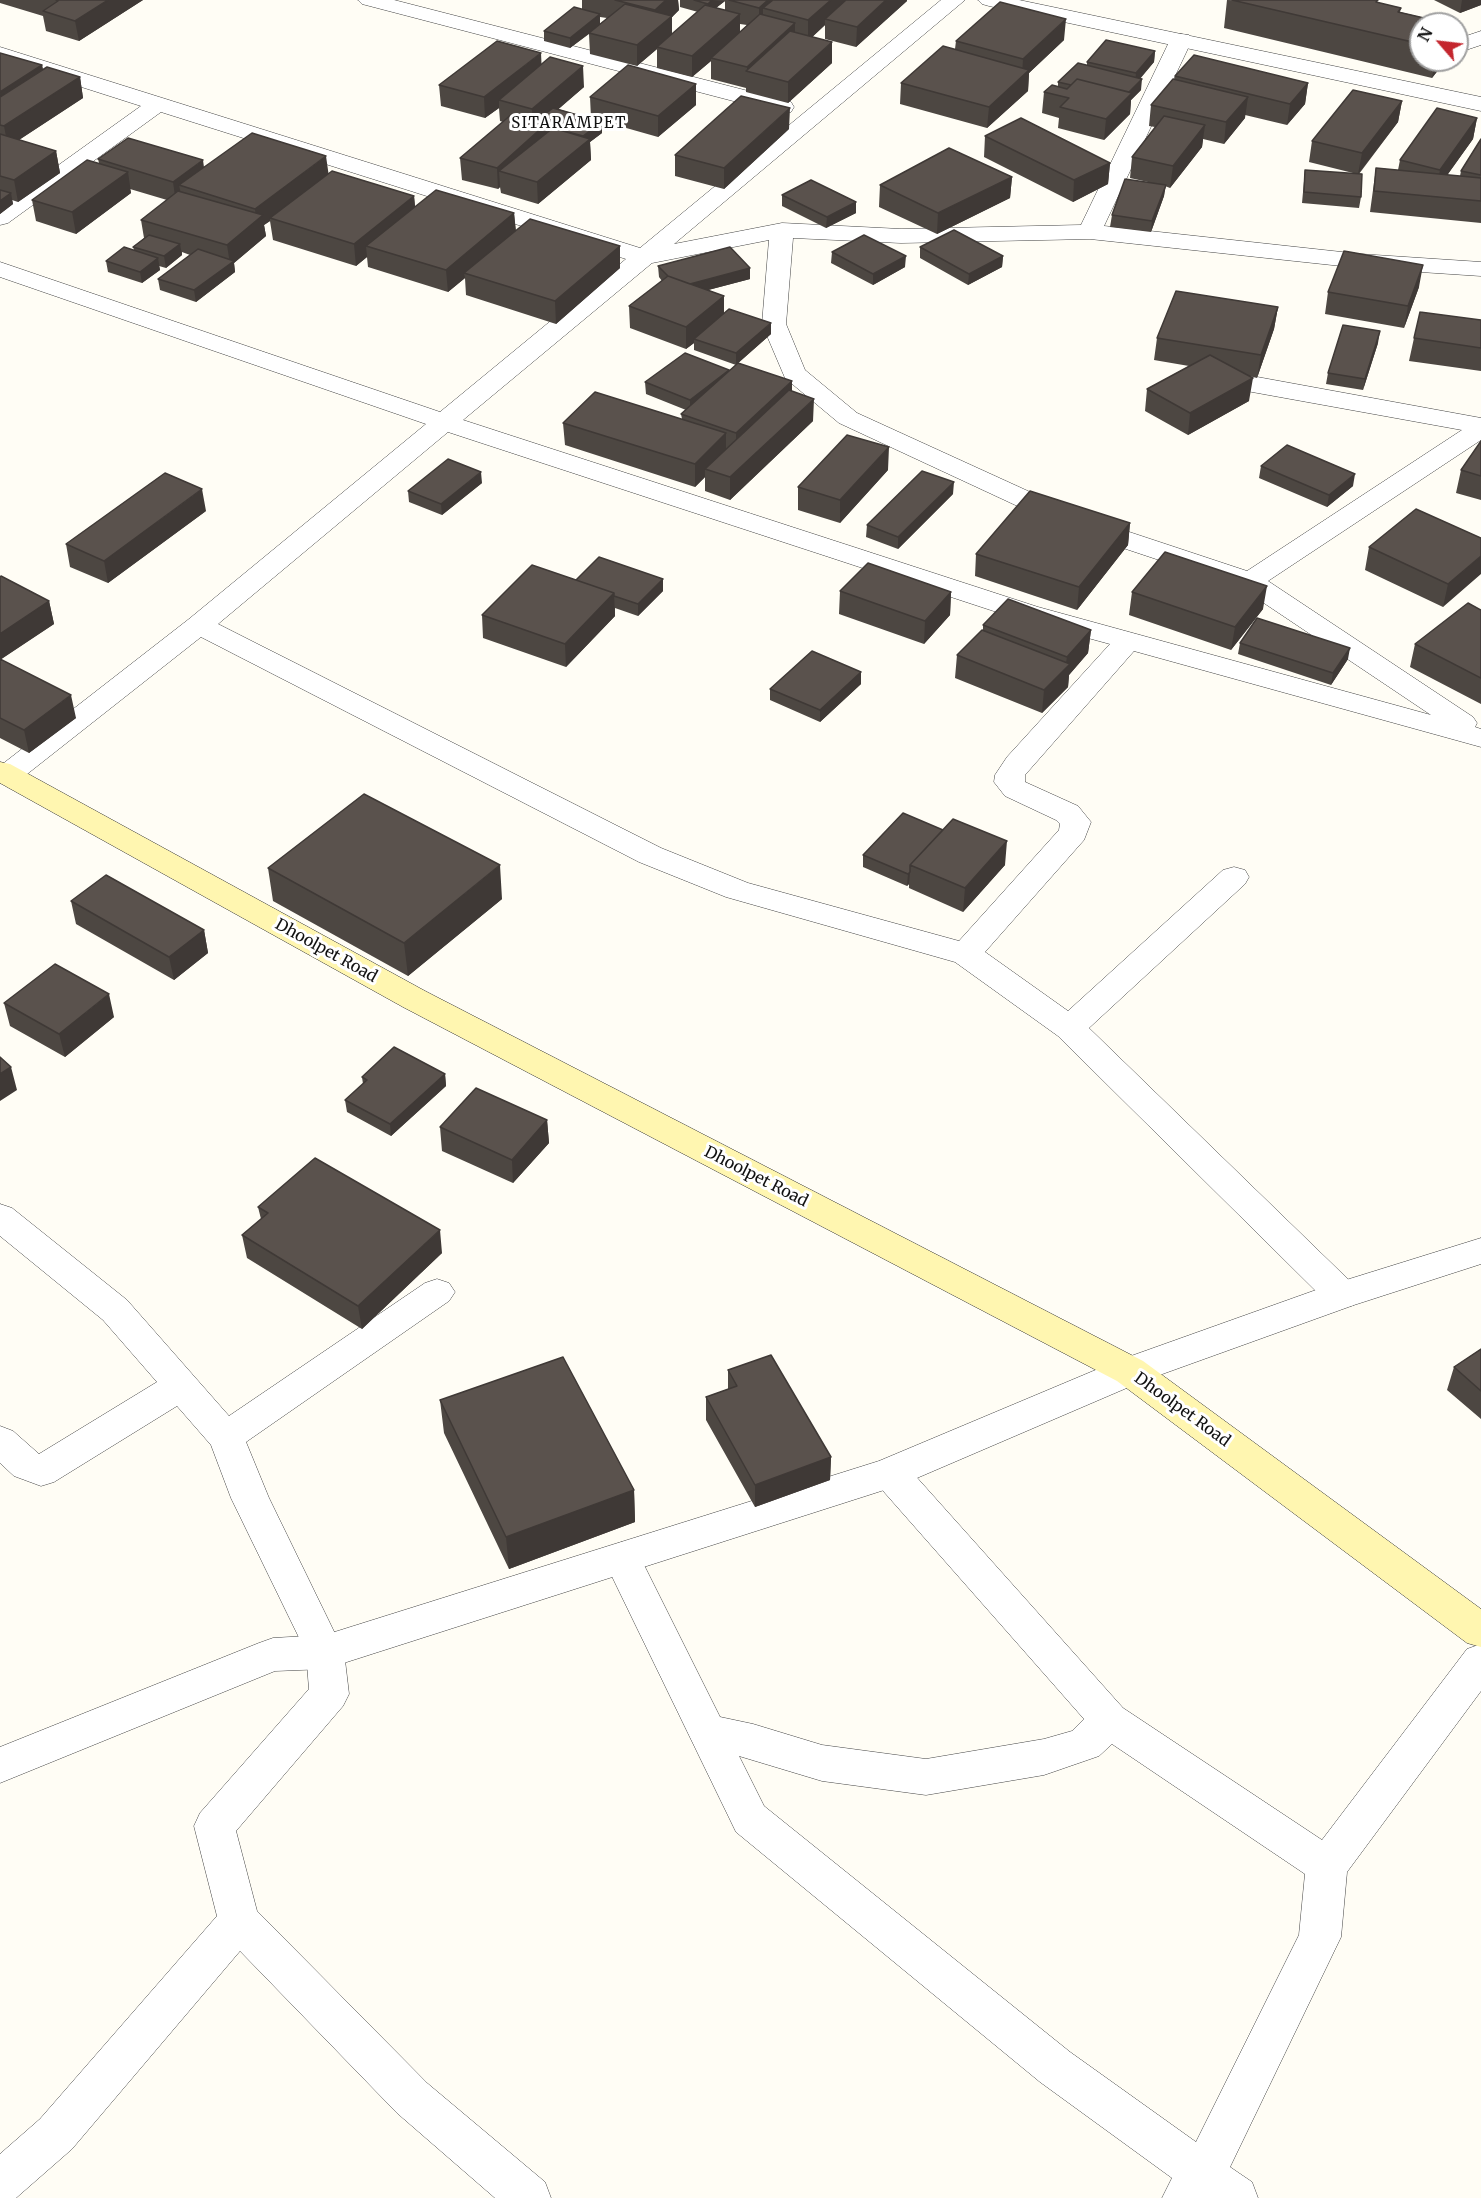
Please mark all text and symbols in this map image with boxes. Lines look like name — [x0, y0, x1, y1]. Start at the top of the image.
north arrow — [1409, 12, 1469, 72]
text: N — [1413, 24, 1437, 45]
district label: SITARAMPET — [511, 115, 627, 133]
street label: Dhoolpet Road — [272, 915, 380, 987]
street label: Dhoolpet Road — [701, 1143, 811, 1211]
street label: Dhoolpet Road — [1130, 1369, 1234, 1451]

